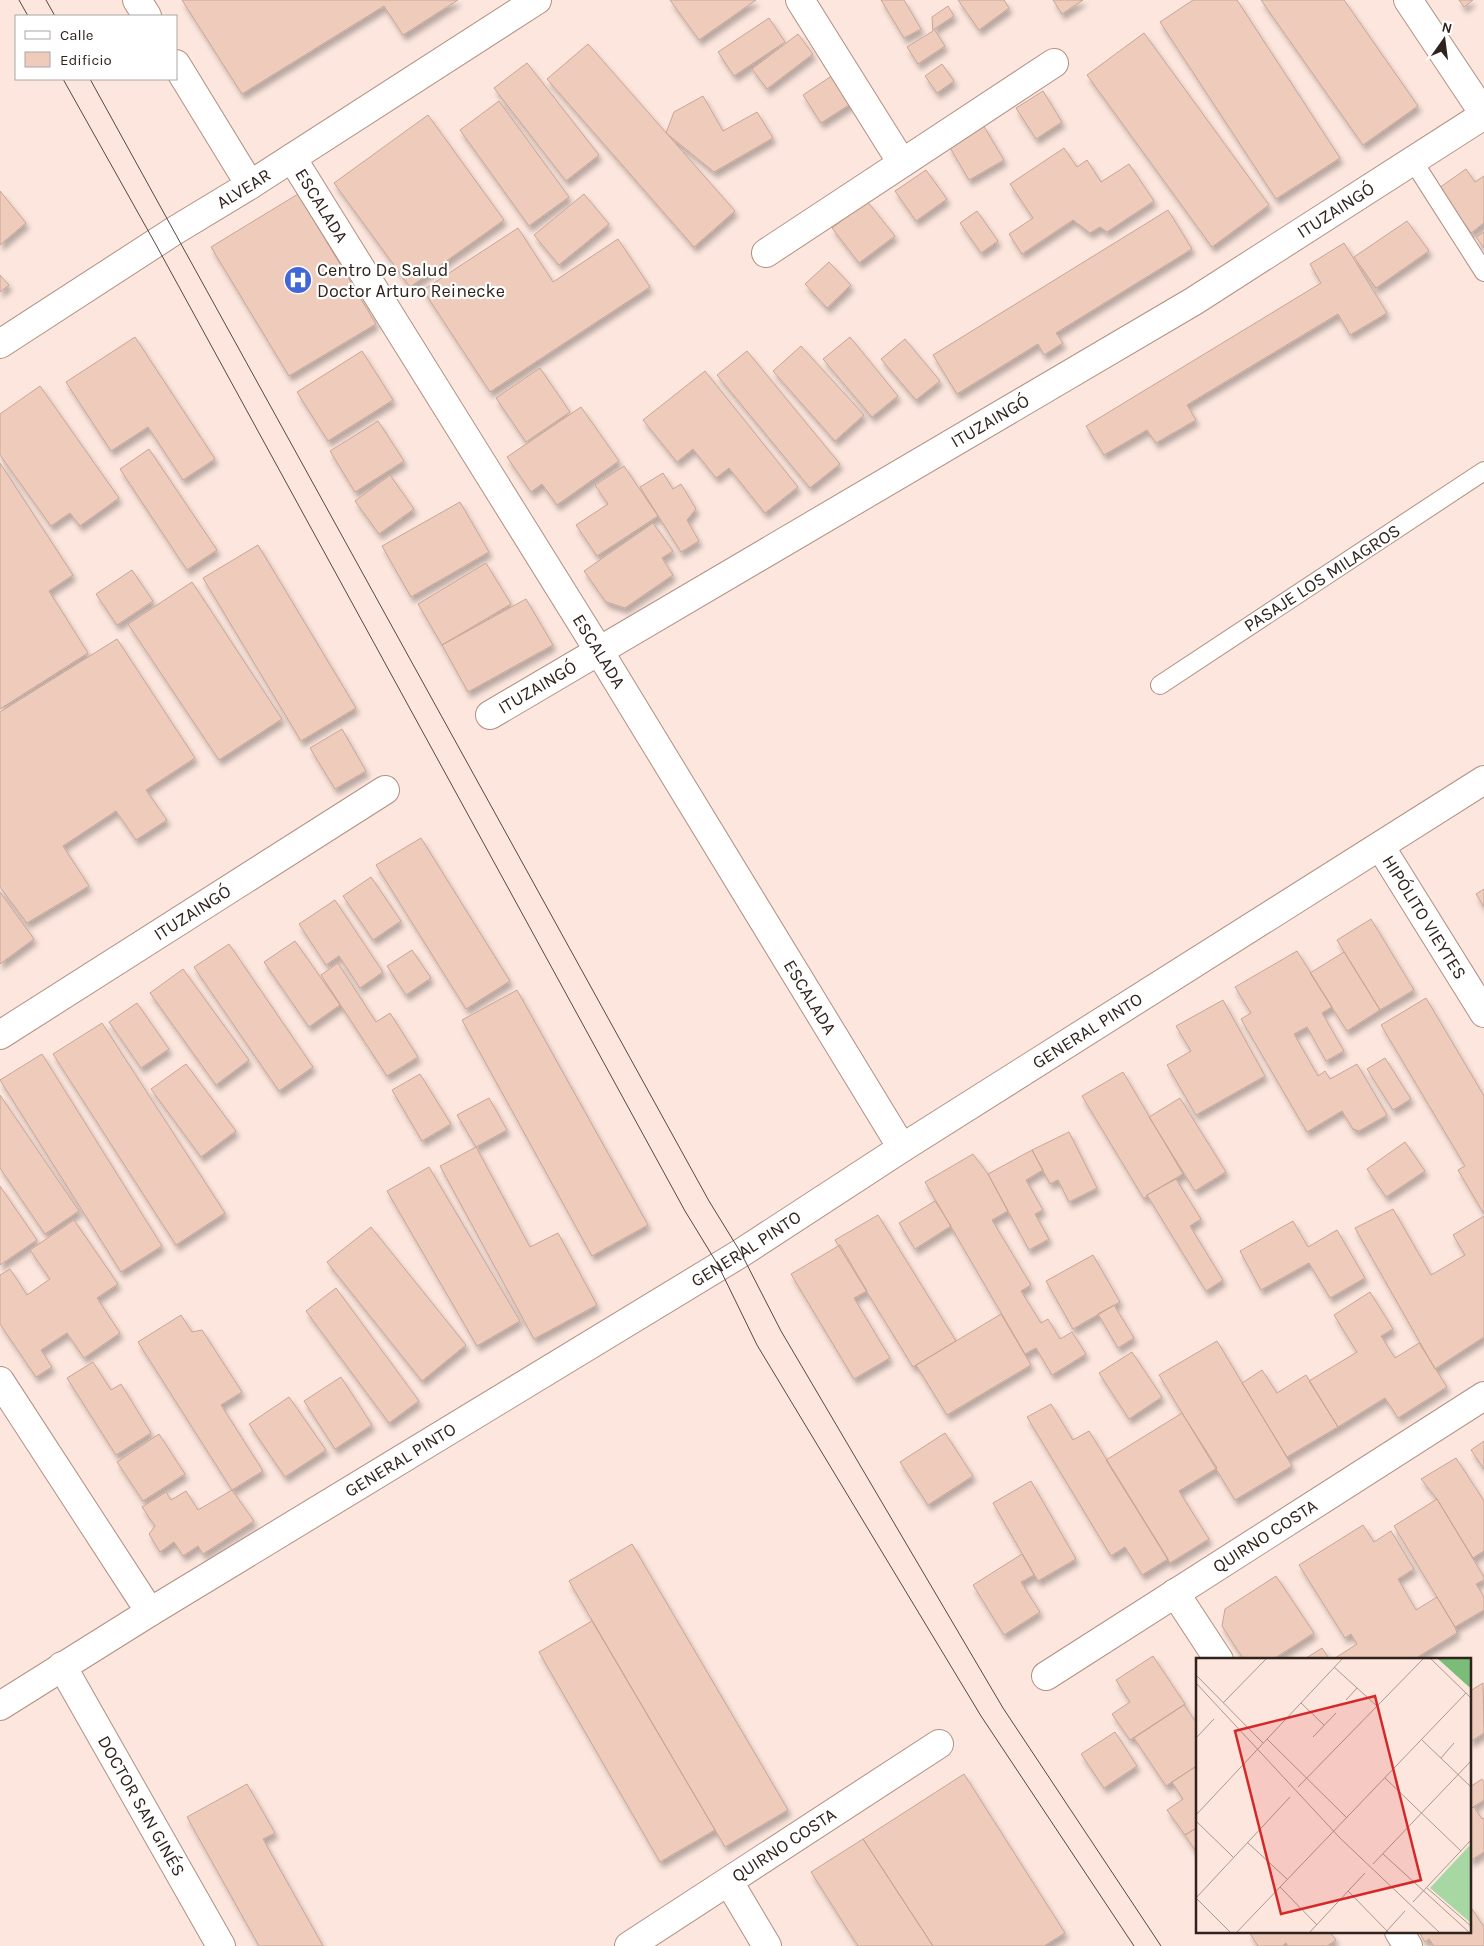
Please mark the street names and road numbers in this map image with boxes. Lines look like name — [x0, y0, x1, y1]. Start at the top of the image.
street label: ALVEAR — [213, 164, 275, 214]
street label: ESCALADA — [290, 164, 353, 247]
street label: ITUZAINGÓ — [1293, 176, 1378, 243]
street label: ITUZAINGÓ — [947, 388, 1033, 453]
street label: PASAJE LOS MILAGROS — [1240, 519, 1404, 637]
street label: ESCALADA — [568, 610, 630, 693]
street label: ITUZAINGÓ — [494, 655, 581, 719]
street label: HIPÓLITO VIEYTES — [1377, 851, 1471, 984]
street label: ITUZAINGÓ — [150, 879, 235, 945]
street label: ESCALADA — [779, 956, 841, 1038]
street label: GENERAL PINTO — [1028, 988, 1147, 1074]
street label: GENERAL PINTO — [687, 1206, 805, 1292]
street label: GENERAL PINTO — [341, 1418, 460, 1502]
street label: QUIRNO COSTA — [1209, 1494, 1322, 1578]
street label: DOCTOR SAN GINÉS — [93, 1732, 190, 1880]
street label: QUIRNO COSTA — [728, 1803, 840, 1887]

